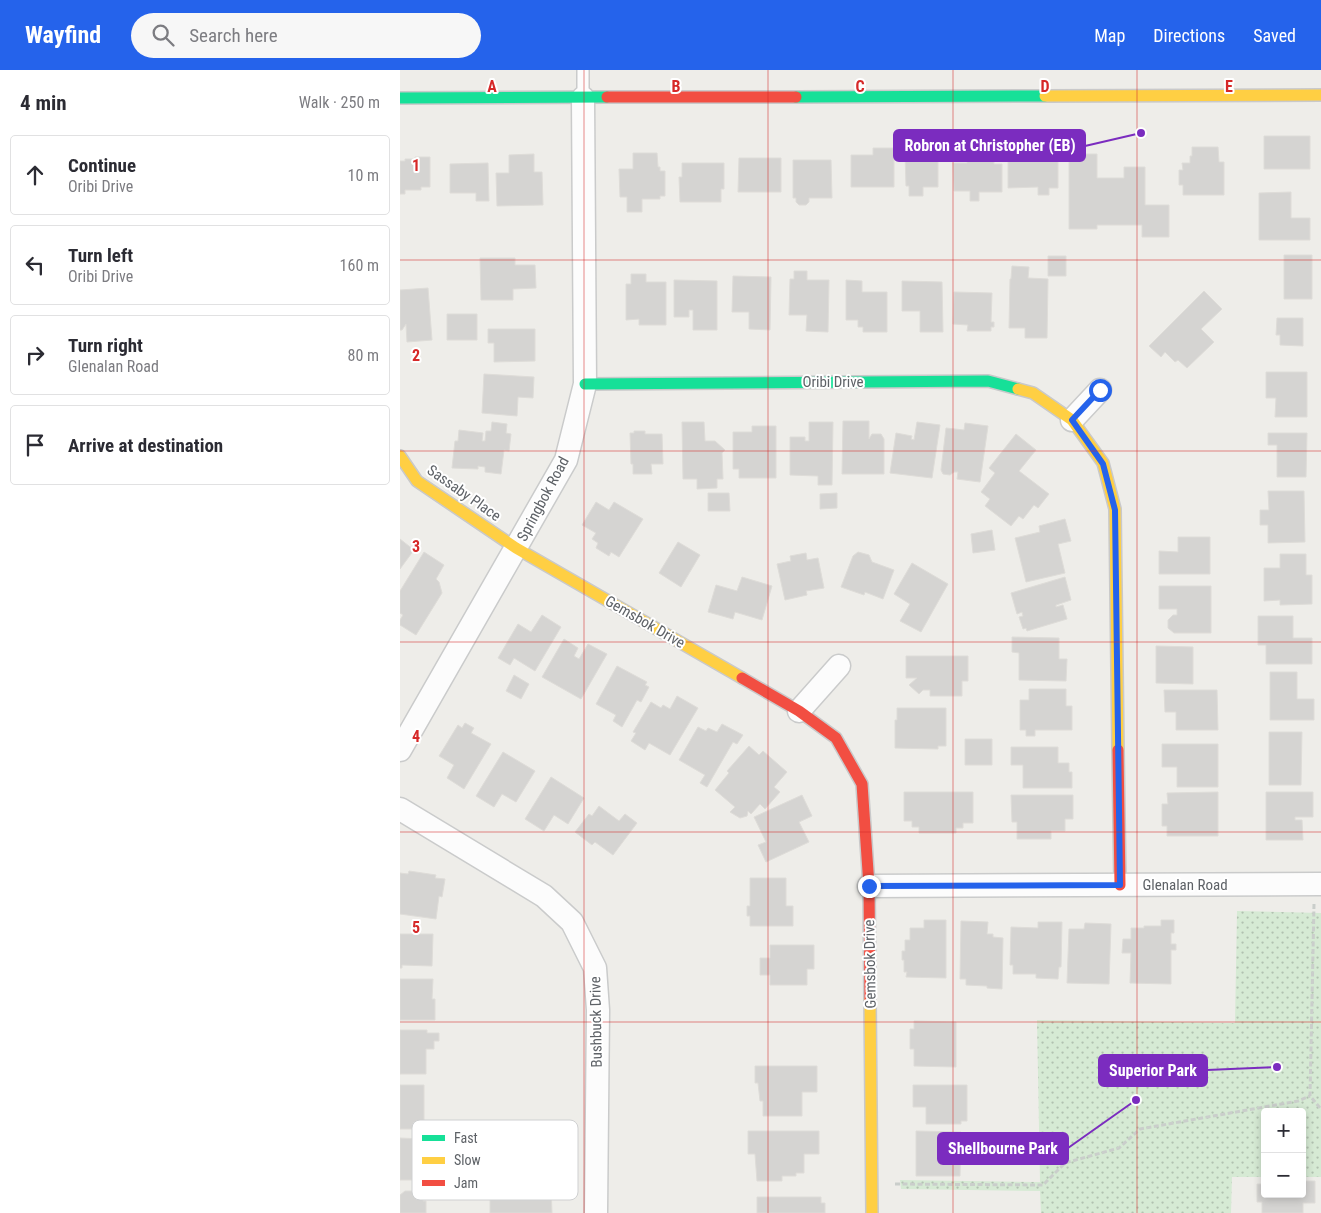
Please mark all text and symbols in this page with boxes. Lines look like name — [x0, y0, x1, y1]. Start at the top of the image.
search box — [131, 13, 481, 58]
text: Wayfind — [25, 21, 101, 49]
icon: search — [149, 21, 177, 49]
text: Search here — [189, 24, 278, 47]
text: Map — [1094, 25, 1125, 46]
text: Directions — [1153, 25, 1225, 46]
text: Saved — [1253, 25, 1296, 46]
text: A — [487, 77, 497, 96]
text: B — [672, 77, 681, 96]
text: C — [855, 77, 865, 96]
text: D — [1040, 77, 1050, 96]
text: E — [1225, 77, 1233, 96]
text: 4 min — [20, 91, 67, 115]
text: Walk · 250 m — [299, 93, 380, 112]
callout: Robron at Christopher (EB) — [894, 130, 1085, 161]
text: Robron at Christopher (EB) — [904, 136, 1076, 155]
text: Continue — [68, 154, 136, 177]
text: 1 — [412, 156, 420, 175]
icon: ahead — [21, 161, 49, 189]
text: 10 m — [347, 166, 379, 185]
text: Oribi Drive — [68, 177, 133, 196]
text: Turn left — [68, 244, 133, 267]
icon: left — [21, 251, 49, 279]
text: 160 m — [340, 256, 379, 275]
text: Oribi Drive — [68, 267, 133, 286]
text: Turn right — [68, 334, 143, 357]
icon: right — [21, 341, 49, 369]
text: 80 m — [347, 346, 379, 365]
text: 2 — [412, 346, 420, 365]
text: Glenalan Road — [68, 357, 159, 376]
street label: Oribi Drive — [802, 373, 864, 391]
route start — [1089, 379, 1112, 402]
icon: arrive — [21, 431, 49, 459]
text: Arrive at destination — [68, 434, 223, 457]
street label: Springbok Road — [513, 454, 573, 544]
street label: Sassaby Place — [424, 461, 504, 525]
text: 3 — [412, 537, 420, 556]
street label: Gemsbok Drive — [602, 592, 688, 652]
text: 4 — [412, 727, 420, 746]
route end — [858, 875, 881, 898]
street label: Glenalan Road — [1142, 876, 1228, 894]
text: 5 — [412, 918, 420, 937]
street label: Gemsbok Drive — [860, 919, 880, 1009]
street label: Bushbuck Drive — [586, 976, 606, 1068]
callout: Superior Park — [1099, 1055, 1207, 1086]
text: Superior Park — [1109, 1061, 1197, 1080]
map controls — [1261, 1108, 1306, 1198]
button: + — [1261, 1108, 1306, 1153]
legend — [412, 1120, 578, 1200]
text: Fast — [454, 1130, 478, 1146]
callout: Shellbourne Park — [938, 1133, 1068, 1164]
text: Shellbourne Park — [948, 1139, 1058, 1158]
text: Slow — [454, 1152, 481, 1168]
button: − — [1261, 1153, 1306, 1198]
text: Jam — [454, 1175, 478, 1191]

